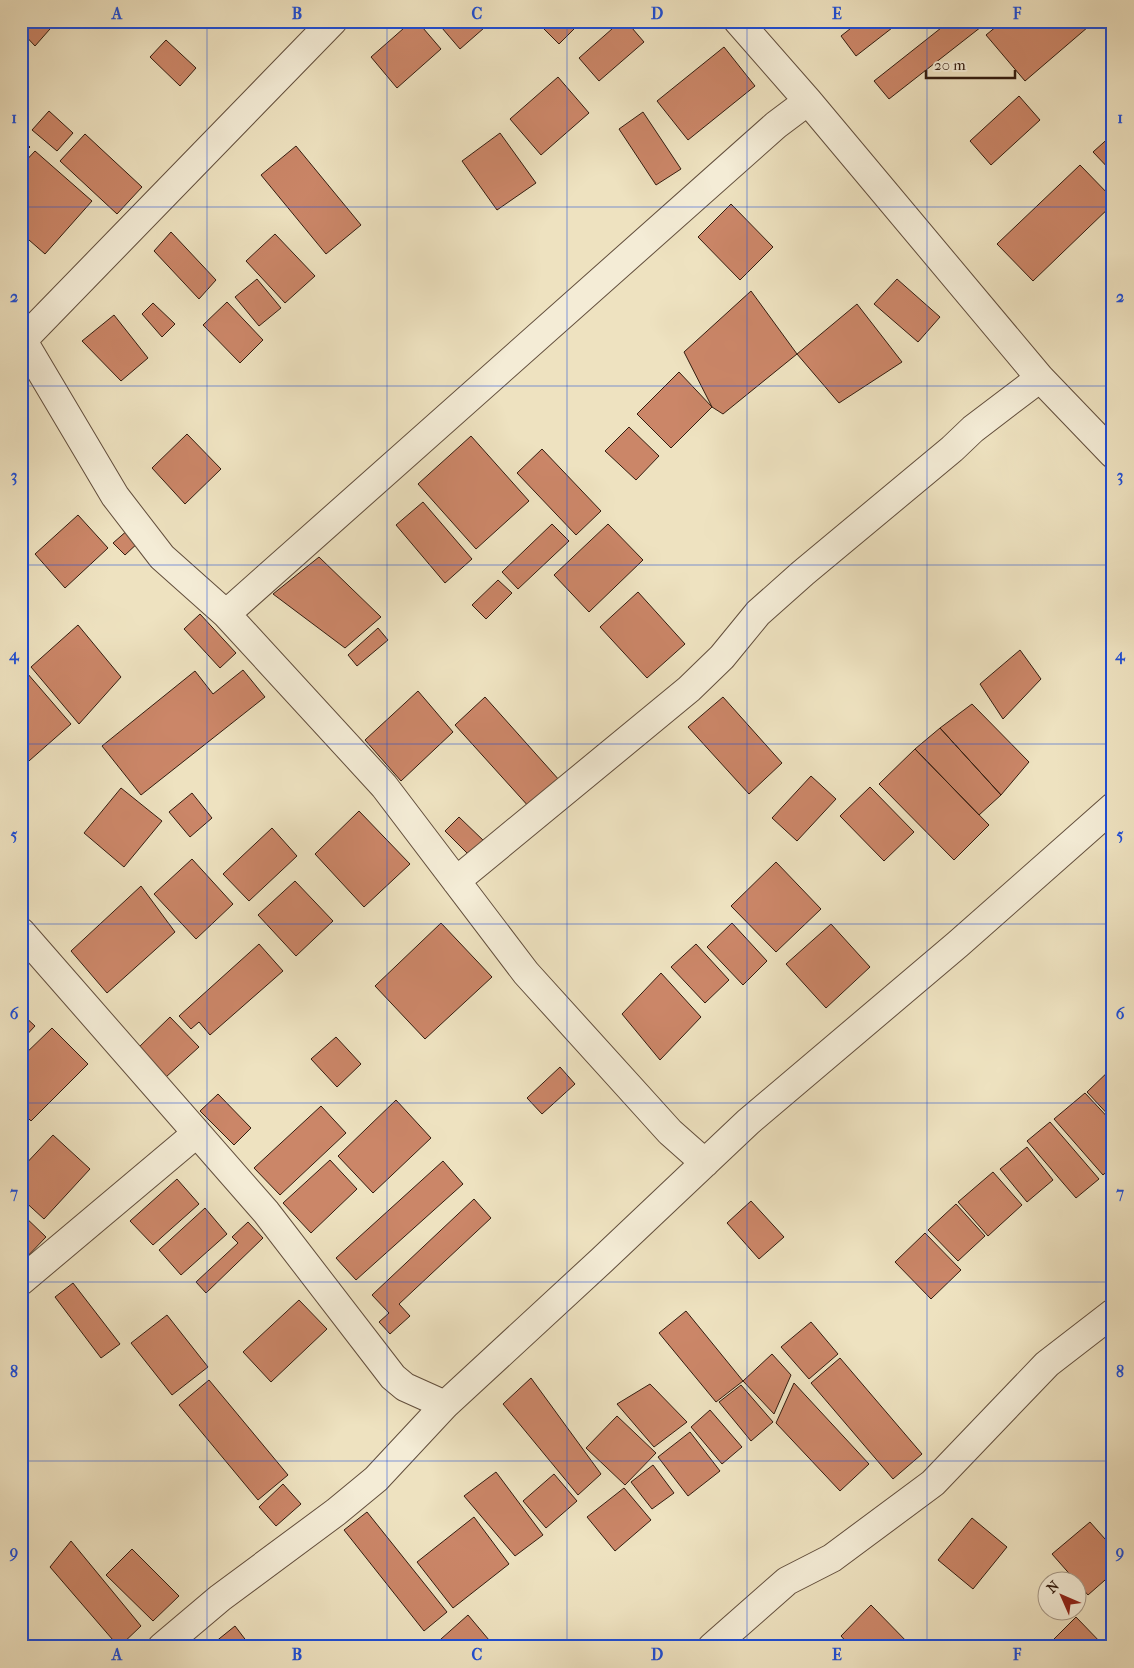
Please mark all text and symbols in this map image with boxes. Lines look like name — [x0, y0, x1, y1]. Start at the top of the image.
text: A — [111, 4, 123, 23]
text: B — [292, 4, 302, 23]
text: C — [472, 4, 483, 23]
text: D — [651, 4, 663, 23]
text: E — [832, 4, 842, 23]
text: F — [1012, 4, 1022, 23]
scale bar — [926, 48, 1015, 80]
text: 20 m — [934, 56, 966, 74]
text: 1 — [11, 108, 17, 127]
text: 1 — [1117, 108, 1123, 127]
text: 2 — [10, 287, 18, 306]
text: 2 — [1116, 287, 1124, 306]
text: 3 — [11, 466, 17, 486]
text: 3 — [1117, 466, 1123, 486]
text: 4 — [8, 645, 20, 665]
text: 4 — [1114, 645, 1126, 665]
text: 5 — [11, 825, 18, 844]
text: 5 — [1117, 825, 1124, 844]
text: 6 — [10, 1004, 19, 1023]
text: 6 — [1116, 1004, 1125, 1023]
text: 7 — [9, 1183, 18, 1202]
text: 7 — [1115, 1183, 1124, 1202]
text: 8 — [10, 1362, 18, 1381]
text: 8 — [1116, 1362, 1124, 1381]
text: 9 — [9, 1542, 18, 1562]
text: 9 — [1115, 1542, 1124, 1562]
north arrow — [1036, 1570, 1086, 1620]
text: N — [1043, 1577, 1063, 1597]
text: A — [111, 1645, 123, 1664]
text: B — [292, 1645, 302, 1664]
text: C — [472, 1645, 483, 1664]
text: D — [651, 1645, 663, 1664]
text: E — [832, 1645, 842, 1664]
text: F — [1012, 1645, 1022, 1664]

